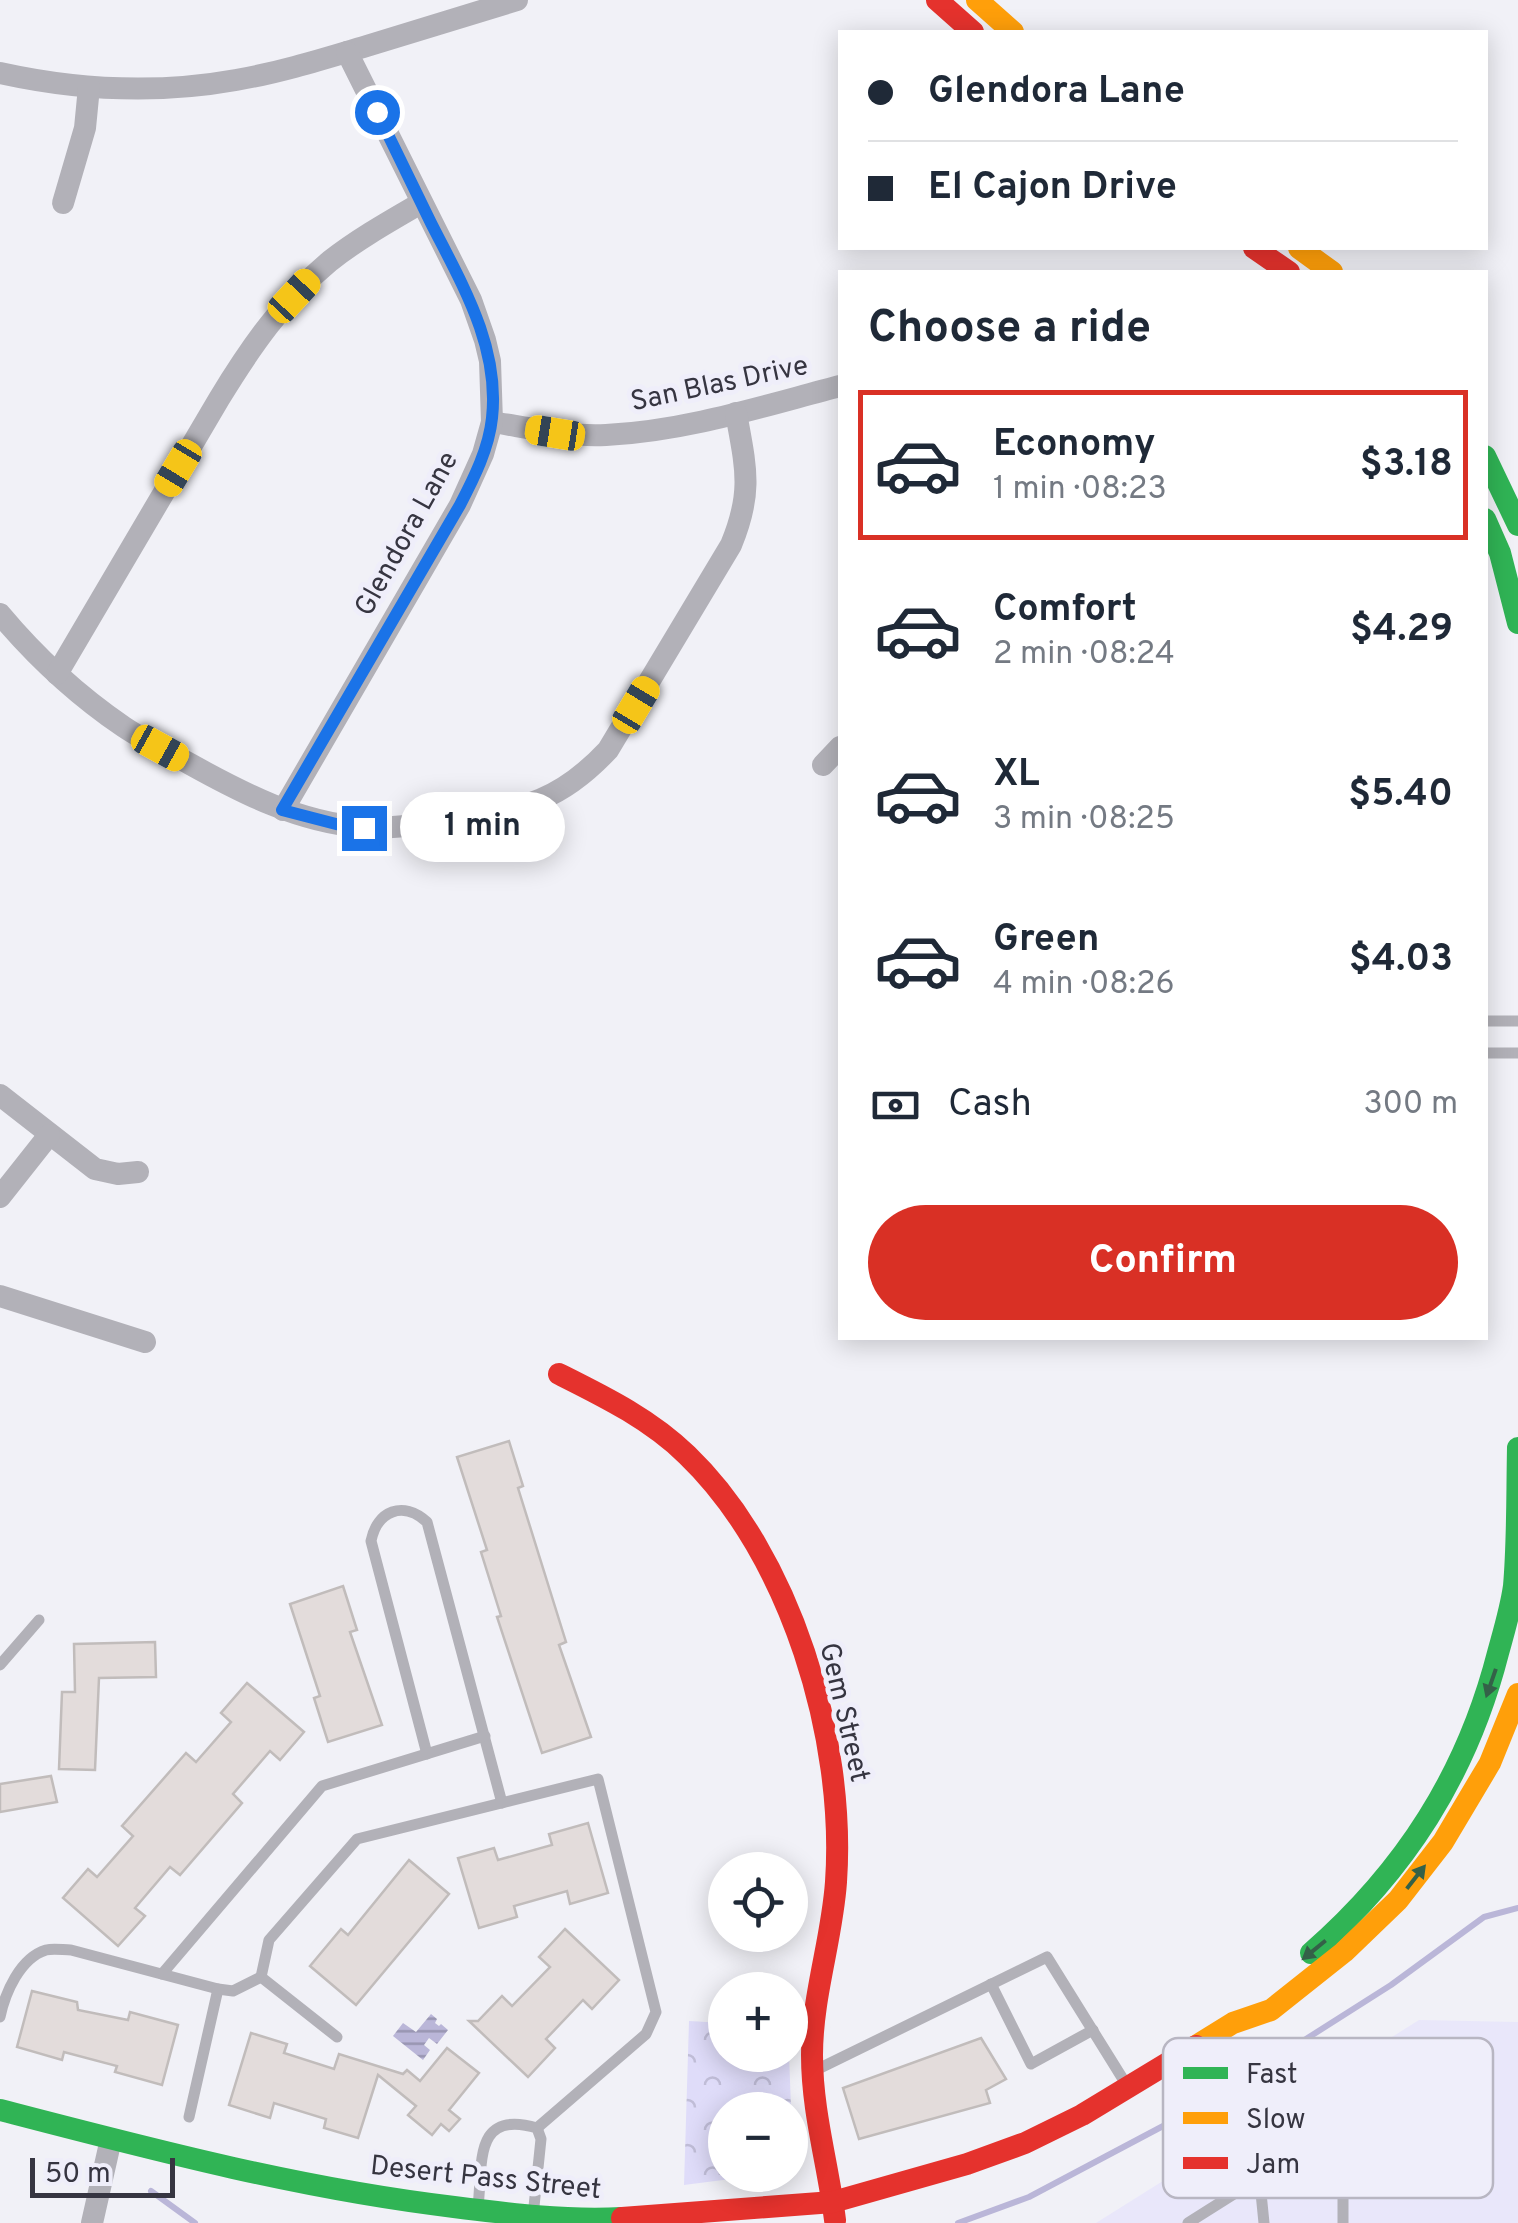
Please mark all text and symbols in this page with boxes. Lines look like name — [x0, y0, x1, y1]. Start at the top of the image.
text: Glendora Lane — [928, 68, 1185, 117]
route start — [355, 90, 400, 135]
text: El Cajon Drive — [928, 164, 1177, 213]
car — [263, 264, 325, 328]
text: Choose a ride — [868, 301, 1151, 358]
street label: San Blas Drive — [628, 349, 812, 421]
car — [523, 413, 587, 453]
icon: car — [873, 420, 963, 510]
text: Economy — [993, 421, 1155, 470]
car — [150, 435, 206, 501]
text: $3.18 — [1360, 441, 1453, 490]
street label: Glendora Lane — [348, 446, 468, 623]
text: 1 min · 08:23 — [993, 470, 1167, 510]
icon: car — [873, 585, 963, 675]
text: Comfort — [993, 586, 1137, 635]
text: $4.29 — [1350, 606, 1453, 655]
text: 2 min · 08:24 — [993, 635, 1175, 675]
car — [608, 672, 664, 738]
car — [126, 720, 194, 776]
icon: car — [873, 750, 963, 840]
text: XL — [993, 751, 1040, 800]
text: $5.40 — [1348, 771, 1453, 820]
callout: 1 min — [399, 793, 564, 863]
text: 3 min · 08:25 — [993, 800, 1175, 840]
route end — [342, 806, 387, 851]
text: 1 min — [444, 807, 521, 847]
icon: car — [873, 915, 963, 1005]
text: Green — [993, 916, 1099, 965]
text: $4.03 — [1349, 936, 1453, 985]
text: 4 min · 08:26 — [993, 965, 1175, 1005]
icon: cash — [868, 1078, 923, 1133]
text: Cash — [948, 1081, 1032, 1130]
text: 300 m — [1364, 1085, 1458, 1125]
button: Confirm — [868, 1205, 1458, 1320]
street label: Gem Street — [810, 1639, 877, 1786]
one-way arrow — [1482, 1668, 1497, 1698]
map controls — [708, 1852, 808, 2192]
button: locate — [708, 1852, 808, 1952]
one-way arrow — [1405, 1864, 1426, 1890]
one-way arrow — [1302, 1939, 1327, 1960]
button: + — [708, 1972, 808, 2072]
legend — [1163, 2038, 1493, 2198]
text: Fast — [1246, 2058, 1298, 2094]
button: − — [708, 2092, 808, 2192]
text: Slow — [1246, 2103, 1305, 2139]
text: Jam — [1246, 2148, 1300, 2184]
street label: Desert Pass Street — [368, 2149, 603, 2209]
scale bar — [30, 2153, 175, 2198]
text: 50 m — [45, 2157, 111, 2193]

